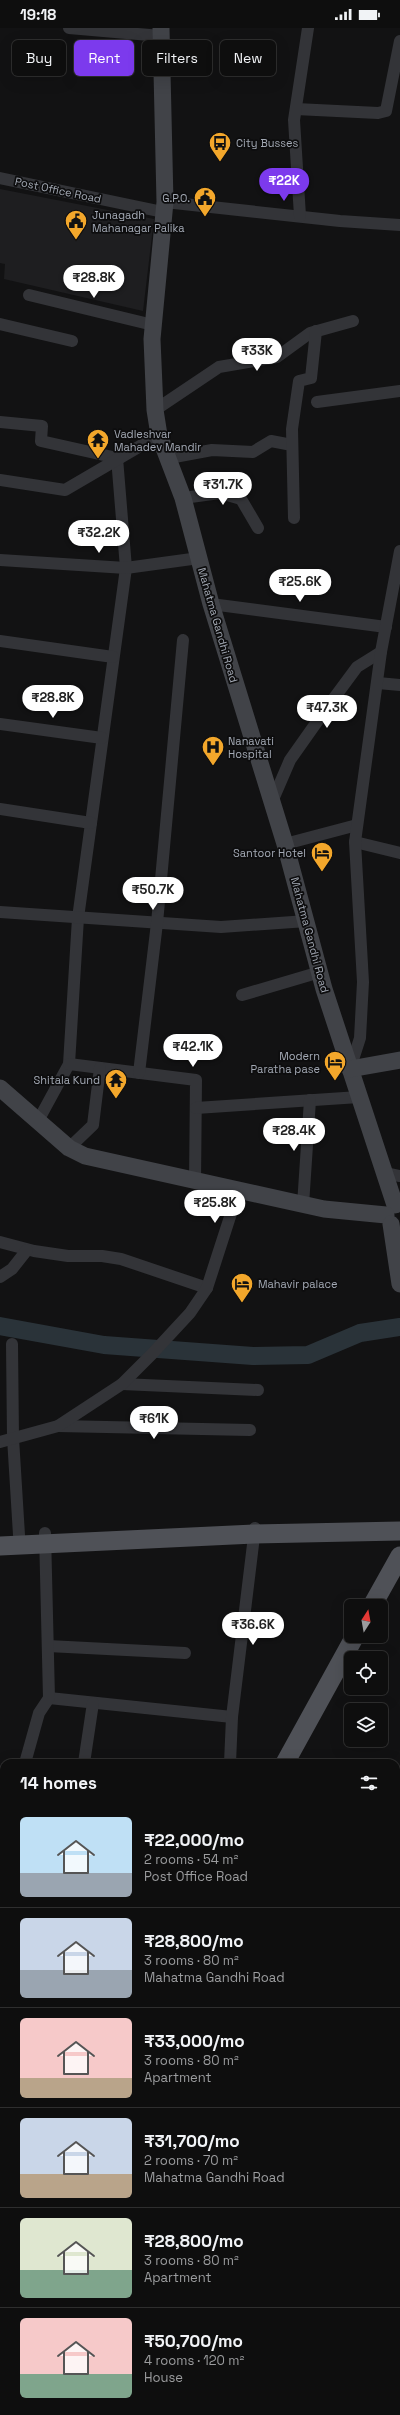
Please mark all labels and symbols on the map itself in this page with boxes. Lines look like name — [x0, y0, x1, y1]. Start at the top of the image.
bus stop icon: City Busses — [207, 130, 233, 163]
place label: City Busses — [236, 136, 298, 150]
pin: ₹22K — [260, 168, 308, 202]
street label: Post Office Road — [14, 174, 102, 206]
public building icon: G.P.O. — [192, 185, 218, 218]
place label: G.P.O. — [162, 191, 190, 205]
public building icon: Junagadh Mahanagar Palika — [63, 208, 89, 241]
place label: Junagadh Mahanagar Palika — [92, 208, 185, 235]
pin: ₹28.8K — [61, 265, 127, 299]
pin: ₹33K — [233, 338, 281, 372]
temple icon: Vadleshvar Mahadev Mandir — [85, 427, 111, 460]
place label: Vadleshvar Mahadev Mandir — [114, 427, 201, 454]
pin: ₹31.7K — [190, 472, 256, 506]
pin: ₹32.2K — [66, 520, 132, 554]
street label: Mahatma Gandhi Road — [195, 566, 241, 684]
pin: ₹25.6K — [267, 569, 333, 603]
pin: ₹28.8K — [20, 685, 86, 719]
pin: ₹47.3K — [294, 695, 360, 729]
hospital icon: Nanavati Hospital — [200, 734, 226, 767]
place label: Nanavati Hospital — [228, 734, 274, 761]
hotel icon: Santoor Hotel — [309, 840, 335, 873]
place label: Santoor Hotel — [233, 846, 306, 860]
street label: Mahatma Gandhi Road — [288, 876, 332, 994]
pin: ₹50.7K — [120, 877, 186, 911]
pin: ₹42.1K — [160, 1034, 226, 1068]
place label: Modern Paratha pase — [251, 1049, 320, 1076]
hotel icon: Modern Paratha pase — [322, 1049, 348, 1082]
temple icon: Shitala Kund — [103, 1067, 129, 1100]
place label: Shitala Kund — [33, 1073, 100, 1087]
pin: ₹28.4K — [261, 1118, 327, 1152]
pin: ₹25.8K — [182, 1190, 248, 1224]
hotel icon: Mahavir palace — [229, 1271, 255, 1304]
place label: Mahavir palace — [258, 1277, 338, 1291]
pin: ₹61K — [130, 1406, 178, 1440]
north arrow — [344, 1599, 388, 1643]
pin: ₹36.6K — [220, 1612, 286, 1646]

